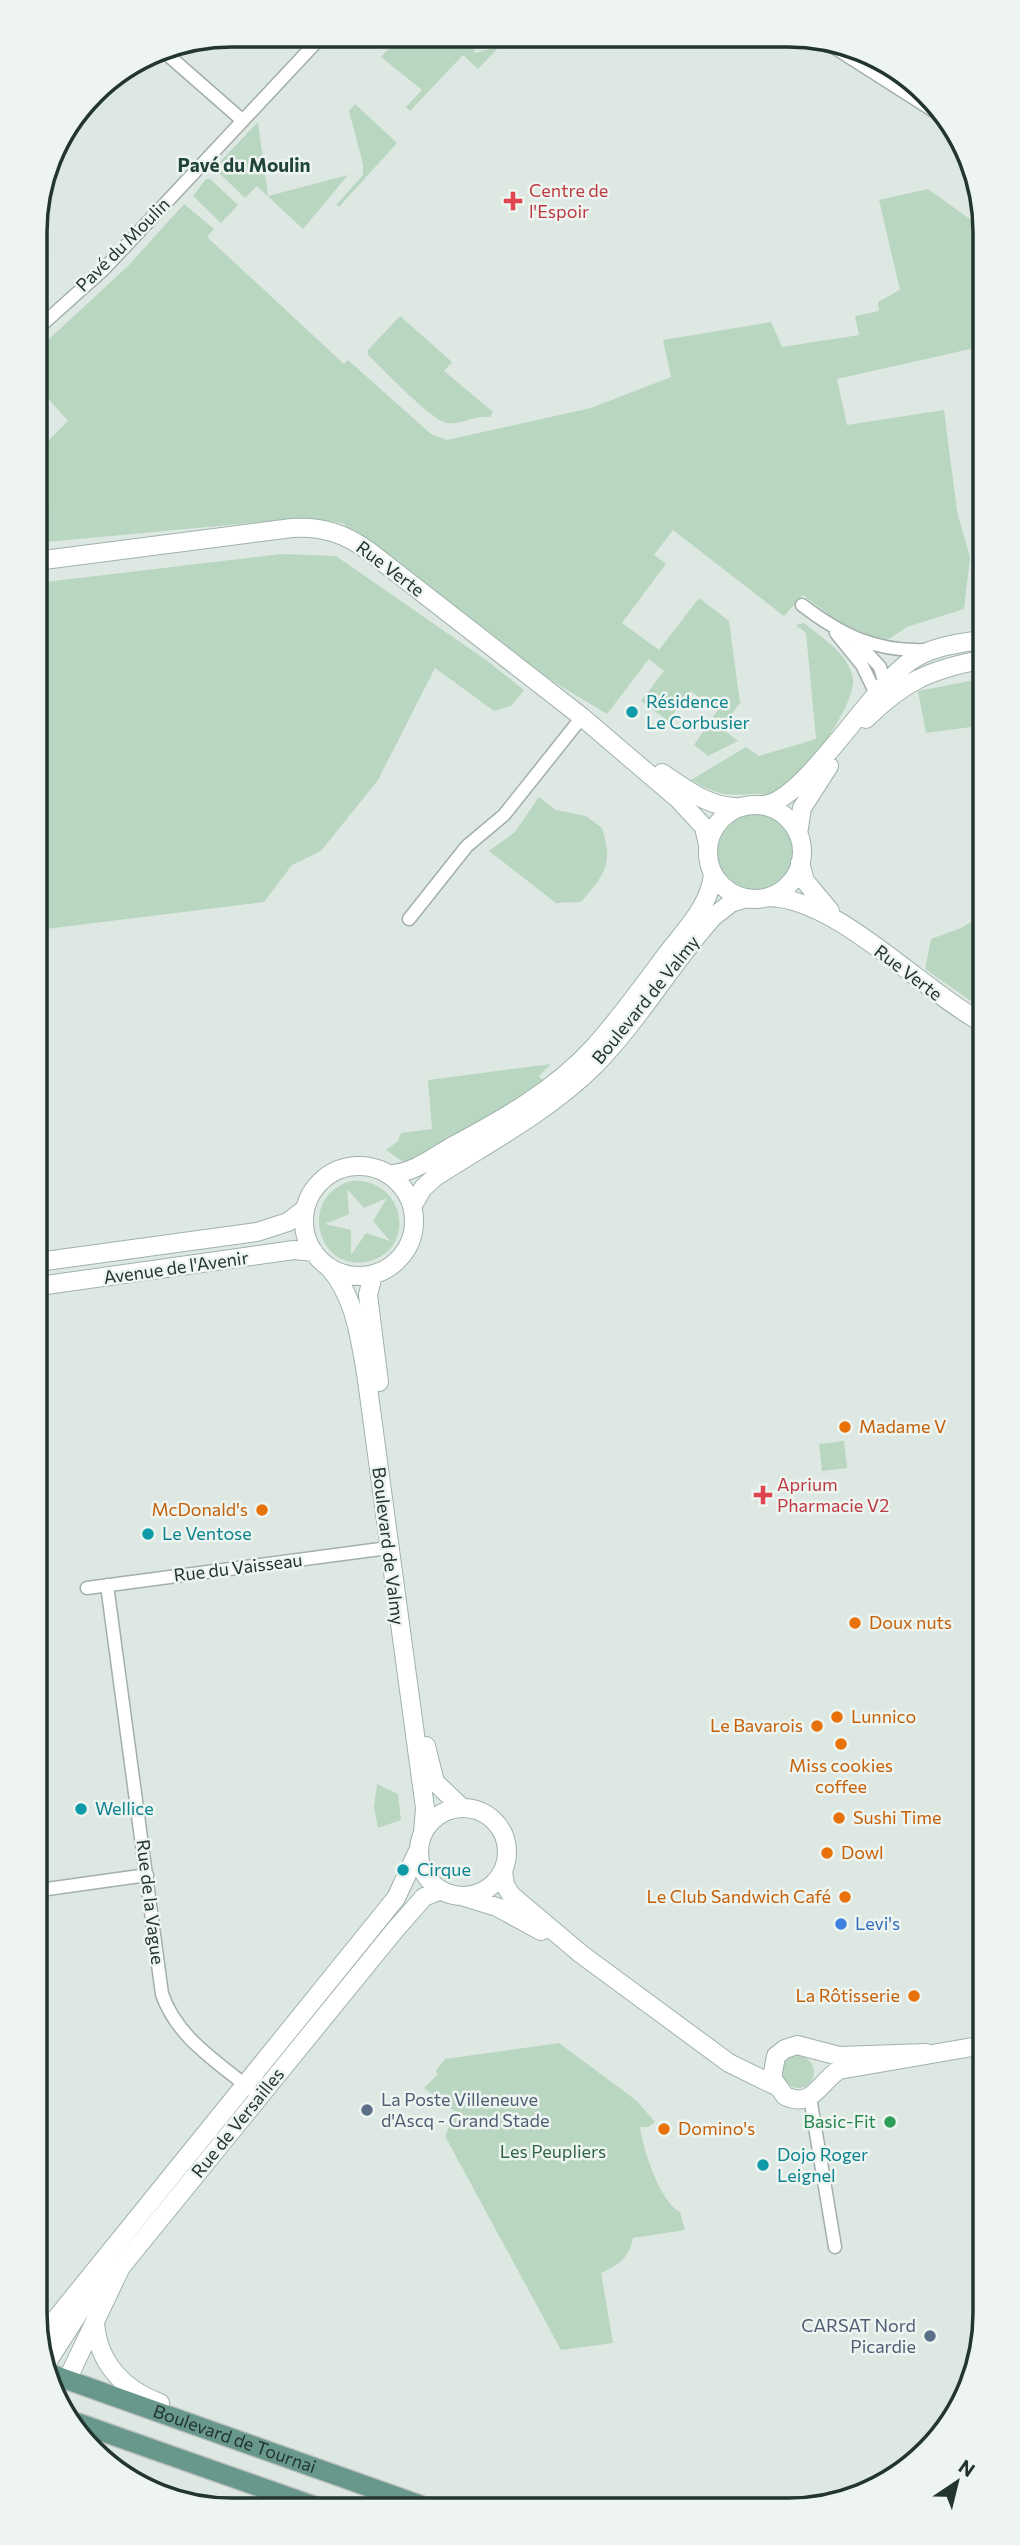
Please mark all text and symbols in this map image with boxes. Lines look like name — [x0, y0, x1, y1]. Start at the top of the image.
district label: Pavé du Moulin — [177, 153, 311, 176]
place label: Centre de l'Espoir — [529, 179, 608, 222]
marker: Centre de l'Espoir — [503, 191, 523, 211]
street label: Pavé du Moulin — [71, 193, 174, 296]
street label: Rue Verte — [352, 535, 429, 601]
place label: Résidence Le Corbusier — [646, 690, 750, 733]
marker: Résidence Le Corbusier — [624, 704, 640, 720]
street label: Boulevard de Valmy — [587, 931, 704, 1068]
street label: Rue Verte — [870, 939, 947, 1005]
street label: Avenue de l'Avenir — [102, 1246, 250, 1288]
place label: Madame V — [859, 1415, 946, 1437]
marker: Madame V — [837, 1419, 853, 1435]
street label: Boulevard de Valmy — [368, 1466, 410, 1626]
place label: Aprium Pharmacie V2 — [777, 1473, 889, 1516]
marker: Aprium Pharmacie V2 — [755, 1487, 771, 1503]
place label: McDonald's — [151, 1498, 248, 1520]
marker: McDonald's — [254, 1502, 270, 1518]
place label: Le Ventose — [162, 1522, 252, 1544]
marker: Le Ventose — [140, 1526, 156, 1542]
street label: Rue du Vaisseau — [172, 1548, 304, 1586]
place label: Doux nuts — [869, 1611, 952, 1633]
marker: Doux nuts — [847, 1615, 863, 1631]
place label: Lunnico — [851, 1705, 916, 1727]
marker: Lunnico — [829, 1709, 845, 1725]
place label: Le Bavarois — [710, 1714, 803, 1736]
marker: Le Bavarois — [809, 1718, 825, 1734]
marker: Miss cookies coffee — [833, 1736, 849, 1752]
place label: Miss cookies coffee — [789, 1754, 893, 1797]
place label: Wellice — [95, 1797, 154, 1819]
marker: Wellice — [73, 1801, 89, 1817]
place label: Sushi Time — [853, 1806, 942, 1828]
marker: Sushi Time — [831, 1810, 847, 1826]
street label: Rue de la Vague — [132, 1838, 170, 1966]
place label: Dowl — [841, 1841, 884, 1863]
marker: Dowl — [819, 1845, 835, 1861]
place label: Cirque — [417, 1858, 471, 1880]
marker: Cirque — [395, 1862, 411, 1878]
place label: Le Club Sandwich Café — [646, 1885, 831, 1907]
marker: Le Club Sandwich Café — [837, 1889, 853, 1905]
place label: Levi's — [855, 1912, 900, 1934]
marker: Levi's — [833, 1916, 849, 1932]
place label: La Rôtisserie — [796, 1984, 900, 2006]
marker: La Rôtisserie — [906, 1988, 922, 2004]
street label: Rue de Versailles — [186, 2063, 288, 2182]
place label: La Poste Villeneuve d'Ascq - Grand Stade — [381, 2088, 549, 2131]
marker: La Poste Villeneuve d'Ascq - Grand Stade — [359, 2102, 375, 2118]
place label: Basic-Fit — [803, 2110, 876, 2132]
marker: Basic-Fit — [882, 2114, 898, 2130]
place label: Domino's — [678, 2117, 755, 2139]
marker: Domino's — [656, 2121, 672, 2137]
park label: Les Peupliers — [500, 2140, 606, 2162]
place label: Dojo Roger Leignel — [777, 2143, 868, 2186]
marker: Dojo Roger Leignel — [755, 2157, 771, 2173]
place label: CARSAT Nord Picardie — [801, 2314, 916, 2357]
marker: CARSAT Nord Picardie — [922, 2328, 938, 2344]
street label: Boulevard de Tournai — [150, 2399, 319, 2477]
north arrow — [922, 2447, 992, 2517]
text: N — [955, 2454, 979, 2481]

